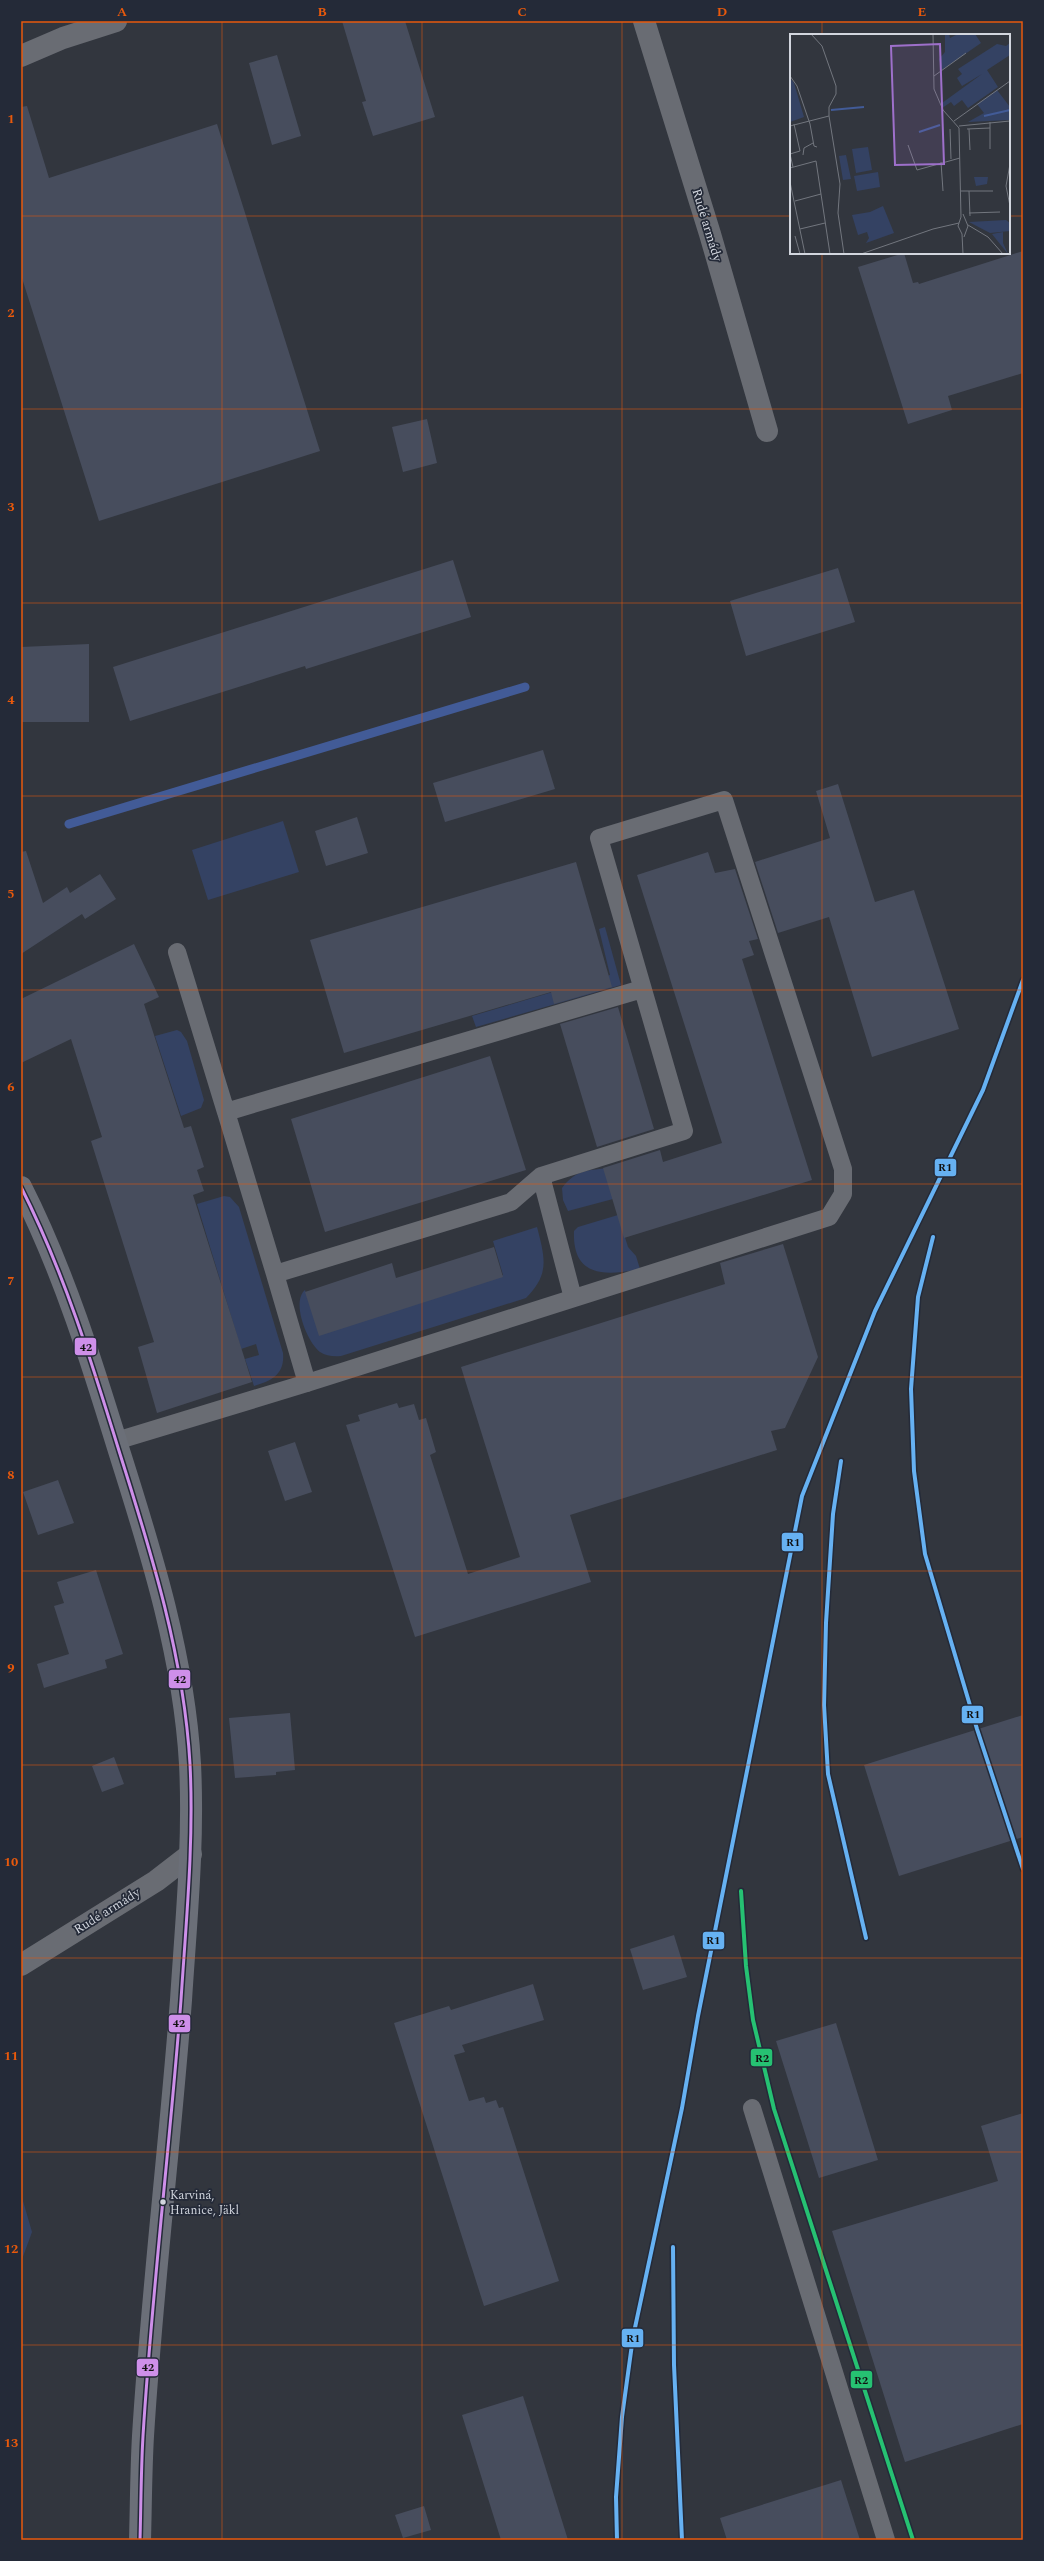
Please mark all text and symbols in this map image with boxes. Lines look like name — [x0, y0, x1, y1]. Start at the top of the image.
text: A — [117, 2, 127, 22]
text: B — [317, 2, 327, 22]
text: C — [517, 2, 527, 22]
text: D — [717, 2, 727, 22]
text: E — [918, 2, 927, 22]
inset map — [790, 34, 1010, 254]
text: 1 — [7, 109, 15, 129]
street label: Rudé armády — [686, 186, 728, 265]
text: 2 — [7, 303, 15, 323]
text: 3 — [7, 497, 15, 517]
text: 4 — [7, 690, 15, 710]
text: 5 — [7, 884, 15, 904]
text: 6 — [7, 1077, 15, 1097]
line badge: R1 — [934, 1158, 957, 1177]
text: R1 — [938, 1159, 952, 1176]
text: 7 — [7, 1271, 15, 1291]
line badge: 42 — [74, 1337, 97, 1356]
text: 42 — [80, 1339, 92, 1356]
text: 8 — [7, 1465, 15, 1485]
line badge: R1 — [781, 1532, 804, 1552]
text: R1 — [786, 1534, 800, 1551]
text: 9 — [7, 1658, 15, 1678]
line badge: 42 — [168, 1669, 191, 1689]
text: 42 — [174, 1671, 186, 1688]
line badge: R1 — [961, 1705, 984, 1724]
text: R1 — [966, 1706, 980, 1723]
text: 10 — [4, 1852, 18, 1872]
street label: Rudé armády — [70, 1882, 145, 1939]
line badge: R1 — [702, 1931, 725, 1950]
text: R1 — [706, 1932, 720, 1949]
line badge: 42 — [168, 2014, 191, 2033]
text: 42 — [173, 2015, 185, 2032]
text: 11 — [4, 2046, 18, 2066]
line badge: R2 — [750, 2048, 773, 2067]
text: R2 — [755, 2050, 769, 2067]
place label: Karviná, Hranice, Jäkl — [170, 2186, 239, 2220]
marker: Karviná, Hranice, Jäkl — [158, 2197, 168, 2207]
text: 12 — [4, 2239, 18, 2259]
line badge: R1 — [621, 2328, 644, 2348]
text: R1 — [626, 2330, 640, 2347]
line badge: 42 — [136, 2358, 159, 2377]
text: 42 — [142, 2359, 154, 2376]
line badge: R2 — [850, 2370, 873, 2389]
text: R2 — [854, 2372, 868, 2389]
text: 13 — [4, 2433, 18, 2453]

